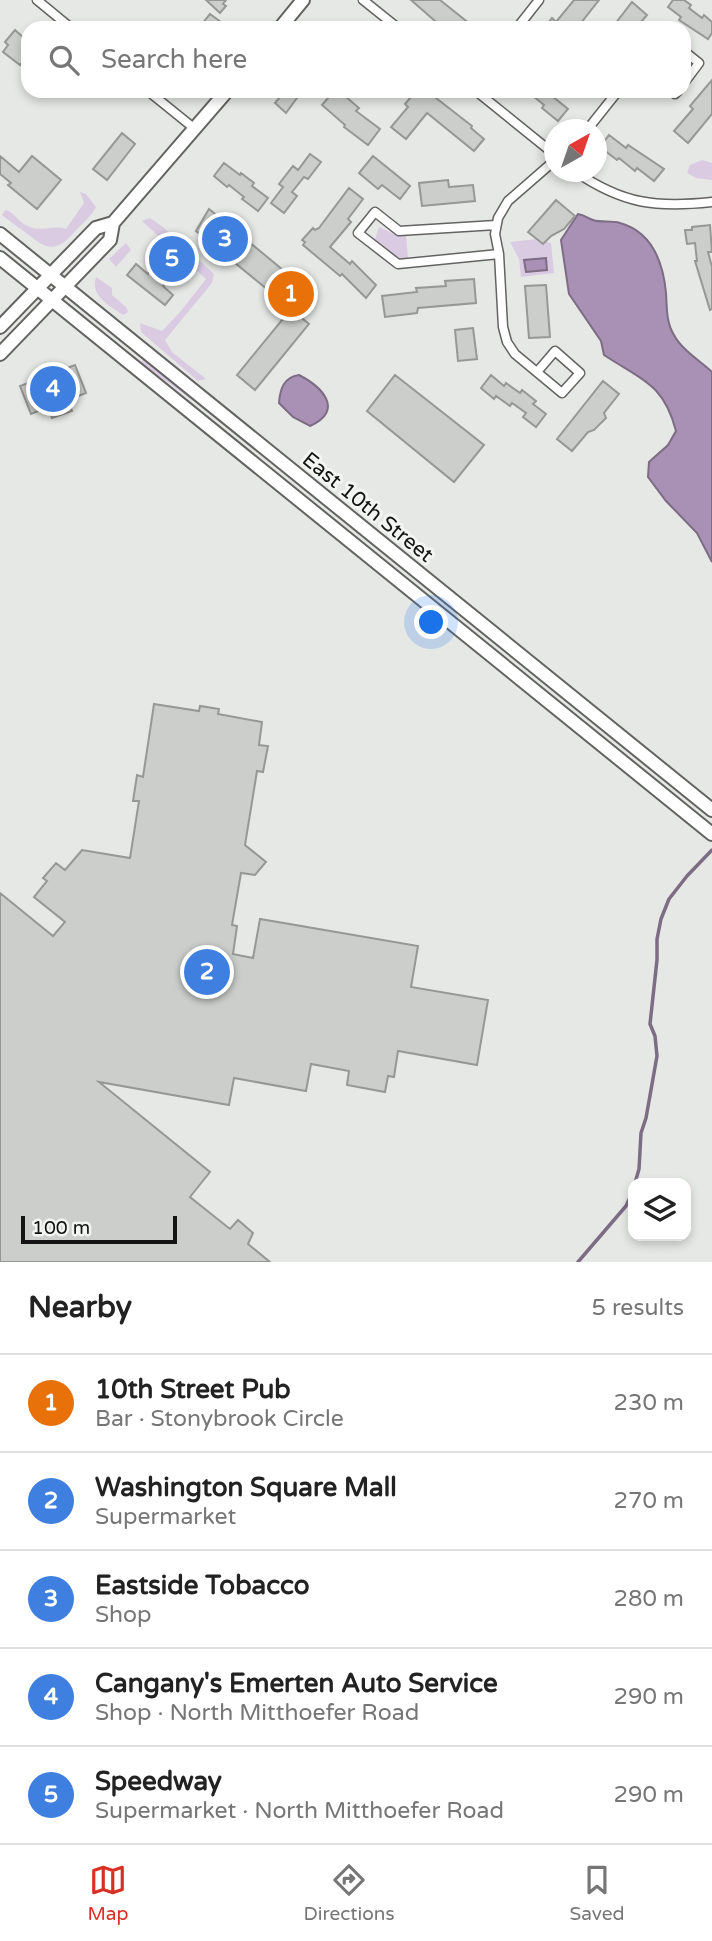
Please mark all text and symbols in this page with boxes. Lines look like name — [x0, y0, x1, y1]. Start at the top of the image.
search box — [21, 21, 691, 98]
icon: search — [45, 41, 83, 79]
text: Search here — [101, 44, 247, 75]
north arrow — [544, 119, 607, 182]
pin: 3 — [202, 213, 248, 265]
pin: 5 — [149, 233, 195, 285]
pin: 1 — [268, 268, 314, 320]
pin: 4 — [30, 363, 76, 415]
street label: East 10th Street — [297, 447, 438, 568]
your location — [414, 605, 448, 639]
pin: 2 — [184, 946, 230, 998]
map controls — [628, 1178, 691, 1241]
button: layers — [628, 1178, 691, 1241]
scale bar — [21, 1213, 177, 1245]
text: 100 m — [32, 1217, 90, 1239]
text: Nearby — [28, 1289, 132, 1326]
text: 5 results — [591, 1294, 684, 1322]
text: 10th Street Pub — [95, 1374, 291, 1405]
text: 1 — [44, 1389, 58, 1417]
text: 230 m — [614, 1389, 684, 1417]
text: Bar · Stonybrook Circle — [95, 1405, 344, 1433]
text: Washington Square Mall — [95, 1472, 397, 1503]
text: 2 — [44, 1487, 58, 1515]
text: 270 m — [614, 1487, 684, 1515]
text: Supermarket — [95, 1503, 236, 1531]
text: Eastside Tobacco — [95, 1570, 309, 1601]
text: 3 — [44, 1585, 58, 1613]
text: 280 m — [614, 1585, 684, 1613]
text: Shop — [95, 1601, 152, 1629]
text: Cangany's Emerten Auto Service — [95, 1668, 498, 1699]
text: 4 — [44, 1683, 58, 1711]
text: 290 m — [614, 1683, 684, 1711]
text: Shop · North Mitthoefer Road — [95, 1699, 419, 1727]
text: Speedway — [95, 1766, 222, 1797]
text: 5 — [44, 1781, 58, 1809]
text: 290 m — [614, 1781, 684, 1809]
text: Supermarket · North Mitthoefer Road — [95, 1797, 504, 1825]
tab: Map — [88, 1861, 129, 1925]
tab: Directions — [304, 1861, 395, 1925]
tab: Saved — [570, 1861, 624, 1925]

